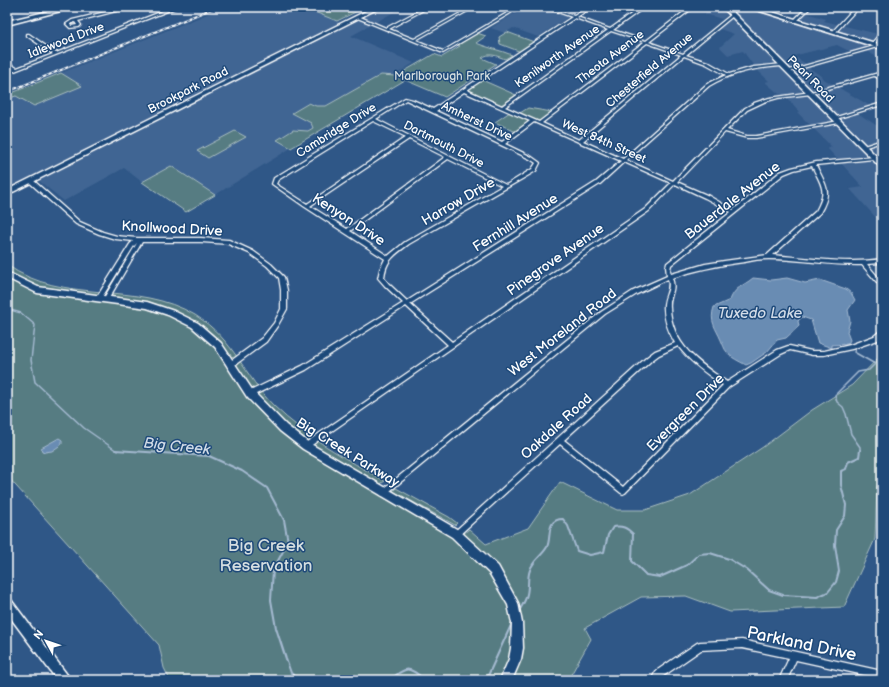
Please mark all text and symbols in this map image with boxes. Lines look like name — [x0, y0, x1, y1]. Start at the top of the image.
street label: Idlewood Drive — [26, 19, 106, 62]
street label: Kenilworth Avenue — [512, 22, 603, 91]
street label: Theota Avenue — [573, 27, 647, 88]
street label: Chesterfield Avenue — [603, 30, 696, 111]
street label: Pearl Road — [784, 53, 837, 106]
street label: Brookpark Road — [146, 64, 231, 117]
park label: Marlborough Park — [394, 69, 490, 84]
street label: Amherst Drive — [439, 99, 515, 144]
street label: Cambridge Drive — [293, 100, 379, 161]
street label: West 84th Street — [559, 116, 649, 167]
street label: Dartmouth Drive — [401, 118, 487, 171]
street label: Bauerdale Avenue — [681, 158, 783, 243]
street label: Harrow Drive — [419, 174, 498, 229]
street label: Fernhill Avenue — [470, 189, 561, 255]
street label: Kenyon Drive — [309, 190, 388, 249]
street label: Knollwood Drive — [121, 217, 223, 240]
street label: Pinegrove Avenue — [503, 220, 607, 299]
street label: West Moreland Road — [505, 285, 620, 380]
water label: Tuxedo Lake — [718, 304, 803, 323]
street label: Evergreen Drive — [643, 370, 728, 455]
street label: Oakdale Road — [517, 390, 595, 463]
street label: Big Creek Parkway — [293, 414, 403, 491]
water label: Big Creek — [143, 434, 212, 460]
park label: Big Creek Reservation — [220, 536, 312, 576]
north arrow — [26, 621, 66, 661]
street label: Parkland Drive — [745, 623, 858, 665]
text: N — [31, 628, 46, 642]

